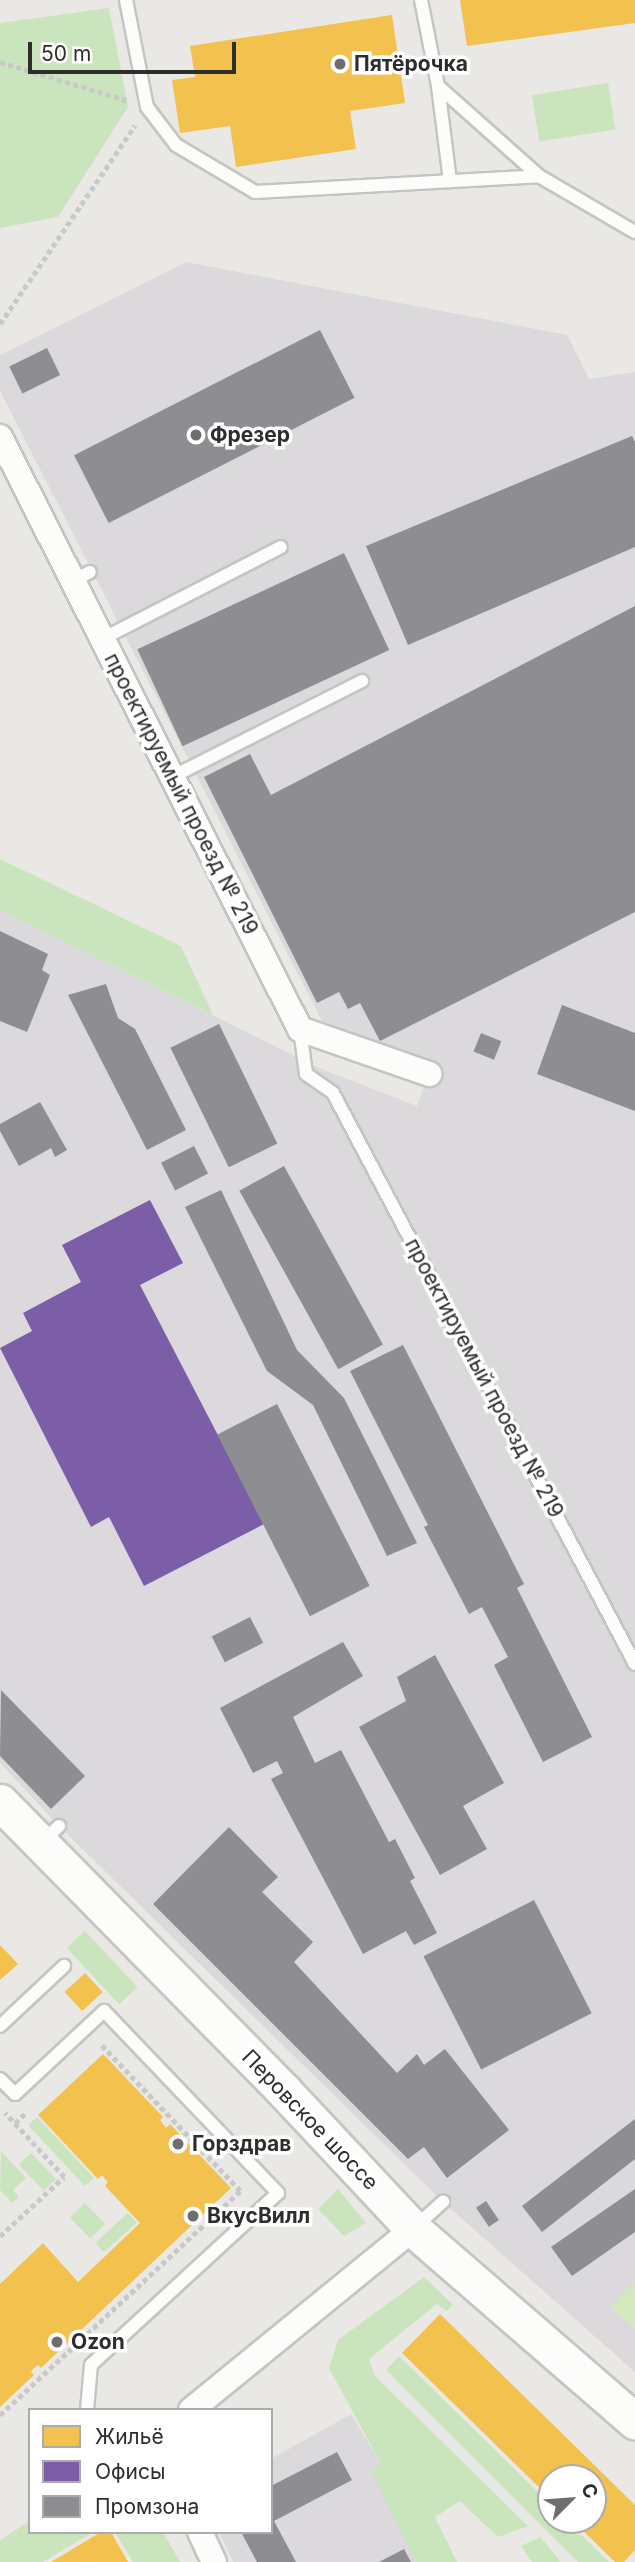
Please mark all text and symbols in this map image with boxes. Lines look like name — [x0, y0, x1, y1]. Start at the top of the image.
scale bar — [32, 28, 240, 72]
text: 50 m — [41, 41, 91, 66]
place label: Пятёрочка — [354, 51, 468, 77]
marker: Пятёрочка — [332, 56, 348, 72]
place label: Фрезер — [210, 422, 290, 448]
marker: Фрезер — [188, 427, 204, 443]
street label: проектируемый проезд № 219 — [99, 649, 263, 939]
street label: проектируемый проезд № 219 — [399, 1234, 569, 1522]
street label: Перовское шоссе — [237, 2045, 383, 2195]
place label: Горздрав — [192, 2131, 291, 2157]
marker: Горздрав — [170, 2136, 186, 2152]
place label: ВкусВилл — [207, 2203, 310, 2229]
marker: ВкусВилл — [185, 2208, 201, 2224]
place label: Ozon — [71, 2329, 125, 2355]
marker: Ozon — [49, 2334, 65, 2350]
legend — [28, 2408, 273, 2534]
text: Жильё — [95, 2424, 164, 2449]
text: Офисы — [95, 2459, 165, 2484]
north arrow — [537, 2464, 607, 2534]
text: С — [576, 2480, 603, 2502]
text: Промзона — [95, 2494, 199, 2519]

